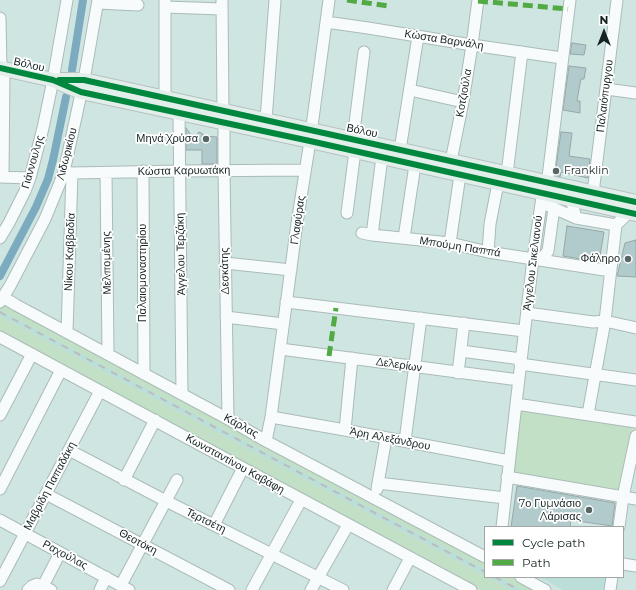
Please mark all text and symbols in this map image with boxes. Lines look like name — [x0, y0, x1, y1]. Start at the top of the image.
north arrow — [584, 12, 624, 52]
text: N — [600, 13, 608, 27]
street label: Κώστα Βαρνάλη — [404, 27, 484, 53]
street label: Βόλου — [12, 55, 46, 75]
street label: Παλαιόπυργου — [594, 59, 616, 133]
street label: Κοτζιούλα — [453, 68, 475, 118]
street label: Βόλου — [345, 121, 379, 141]
street label: Λιδωρικίου — [54, 126, 80, 182]
place label: Μηνά Χρύσα — [136, 132, 198, 146]
street label: Γιάννουλης — [19, 134, 47, 190]
marker: Μηνά Χρύσα — [201, 134, 211, 144]
street label: Κώστα Καρυωτάκη — [138, 164, 230, 178]
place label: Franklin — [564, 164, 609, 178]
marker: Franklin — [551, 166, 561, 176]
street label: Γλαφύρας — [288, 195, 308, 245]
street label: Άγγελου Τερζάκη — [174, 212, 188, 296]
street label: Νίκου Καββαδία — [62, 213, 78, 291]
street label: Άγγελου Σικελιανού — [521, 215, 545, 311]
street label: Παλαιομοναστηρίου — [136, 224, 150, 322]
street label: Μελπομένης — [100, 231, 114, 295]
street label: Μπούμη Παππά — [418, 234, 502, 260]
street label: Δεσκάτης — [218, 247, 232, 295]
place label: Φάληρο — [580, 252, 620, 266]
marker: Φάληρο — [623, 254, 633, 264]
street label: Δελερίων — [375, 355, 423, 375]
street label: Κάρλας — [221, 411, 261, 441]
street label: Άρη Αλεξάνδρου — [349, 425, 431, 453]
street label: Κωνσταντίνου Καβάφη — [183, 431, 287, 497]
street label: Μαβρίδη Παπαδάκη — [21, 439, 79, 533]
place label: 7ο Γυμνάσιο Λάρισας — [519, 497, 581, 523]
marker: 7ο Γυμνάσιο Λάρισας — [584, 505, 594, 515]
street label: Τερτσέτη — [184, 506, 228, 536]
street label: Θεοτόκη — [117, 526, 159, 558]
legend — [484, 526, 624, 578]
text: Cycle path — [522, 535, 585, 550]
street label: Ραχούλας — [40, 538, 90, 572]
text: Path — [522, 555, 551, 570]

